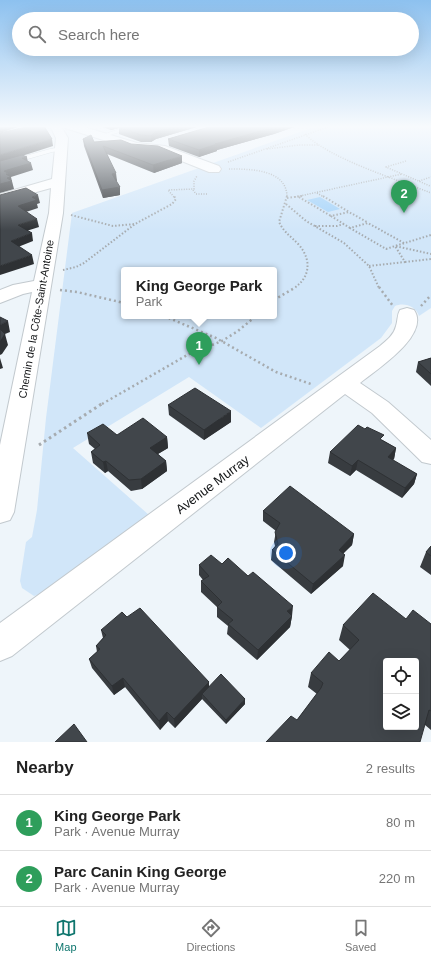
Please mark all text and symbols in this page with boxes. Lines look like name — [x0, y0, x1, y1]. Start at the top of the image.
search box — [12, 12, 419, 56]
icon: search — [26, 23, 48, 45]
text: Search here — [58, 26, 140, 43]
pin: 2 — [391, 180, 417, 213]
street label: Chemin de la Côte-Saint-Antoine — [16, 239, 56, 399]
popup — [121, 267, 277, 319]
text: King George Park — [136, 277, 262, 294]
text: Park — [136, 294, 162, 309]
pin: 1 — [186, 332, 212, 365]
street label: Avenue Murray — [173, 452, 252, 517]
your location — [276, 543, 296, 563]
map controls — [383, 658, 419, 730]
button: locate — [383, 658, 419, 694]
button: layers — [383, 694, 419, 730]
text: Nearby — [16, 758, 74, 777]
text: 2 results — [366, 761, 415, 776]
text: King George Park — [54, 807, 181, 824]
text: 1 — [25, 815, 33, 830]
text: 80 m — [386, 815, 415, 830]
text: Park · Avenue Murray — [54, 824, 179, 839]
text: Parc Canin King George — [54, 863, 227, 880]
text: 2 — [25, 871, 33, 886]
text: 220 m — [379, 871, 415, 886]
text: Park · Avenue Murray — [54, 880, 179, 895]
tab: Map — [55, 917, 77, 953]
tab: Directions — [186, 917, 235, 953]
tab: Saved — [345, 917, 376, 953]

